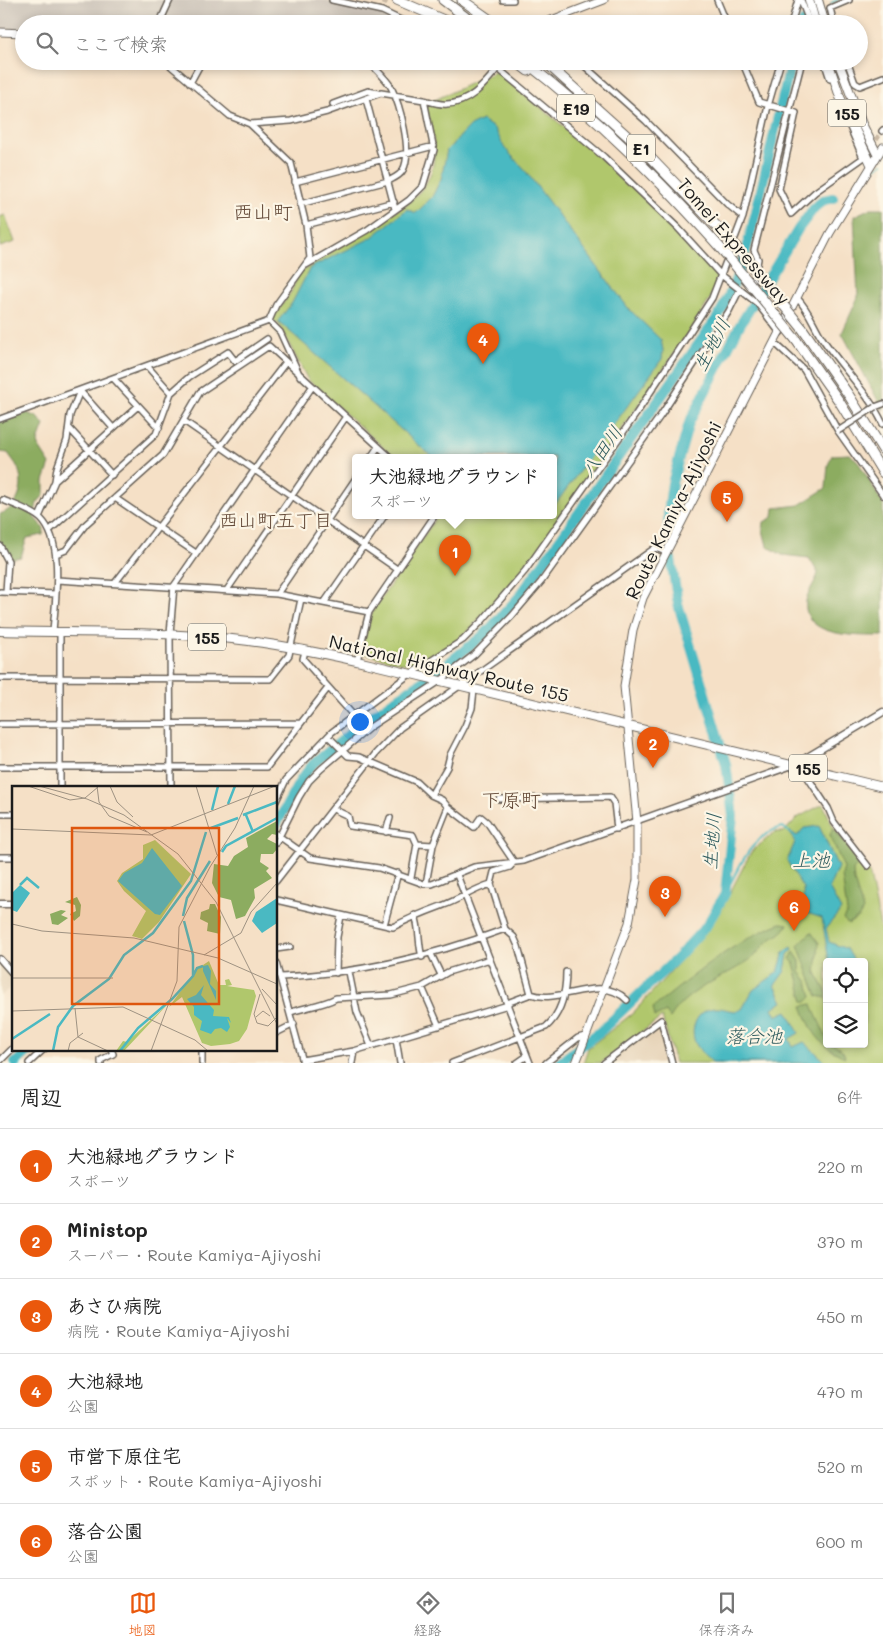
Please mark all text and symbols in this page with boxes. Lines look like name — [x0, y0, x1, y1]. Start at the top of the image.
search box — [15, 15, 868, 70]
icon: search — [33, 29, 61, 57]
text: ここで検索 — [73, 31, 168, 56]
road number: E19 — [557, 95, 595, 122]
road number: 155 — [828, 100, 866, 126]
road number: E1 — [627, 134, 655, 162]
street label: Tomei Expressway — [672, 173, 796, 309]
district label: 西山町 — [233, 198, 293, 224]
water label: 生地川 — [687, 313, 735, 375]
pin: 4 — [467, 323, 499, 364]
street label: Route Kamiya-Ajiyoshi — [619, 417, 727, 603]
water label: 八田川 — [574, 420, 628, 482]
popup — [352, 454, 557, 519]
text: 大池緑地グラウンド — [369, 463, 540, 488]
pin: 5 — [711, 481, 743, 522]
text: スポーツ — [369, 490, 433, 511]
district label: 西山町五丁目 — [219, 507, 333, 532]
pin: 1 — [439, 535, 471, 576]
road number: 155 — [188, 624, 226, 650]
street label: National Highway Route 155 — [327, 629, 571, 707]
your location — [347, 709, 373, 735]
pin: 2 — [637, 727, 669, 768]
road number: 155 — [789, 754, 827, 781]
inset map — [12, 786, 278, 1050]
district label: 下原町 — [481, 786, 541, 812]
water label: 生地川 — [697, 812, 725, 870]
water label: 上池 — [792, 847, 831, 872]
pin: 3 — [649, 876, 681, 917]
pin: 6 — [778, 890, 810, 931]
map controls — [823, 958, 868, 1048]
button: locate — [823, 958, 868, 1003]
button: layers — [823, 1003, 868, 1048]
water label: 落合池 — [725, 1023, 783, 1048]
text: 周辺 — [20, 1083, 62, 1110]
text: 6件 — [837, 1086, 863, 1107]
text: 大池緑地グラウンド — [67, 1143, 238, 1168]
text: 1 — [32, 1156, 40, 1177]
text: 220 m — [817, 1156, 863, 1177]
text: スポーツ — [67, 1170, 131, 1191]
text: Ministop — [67, 1217, 148, 1242]
text: 2 — [32, 1231, 40, 1252]
text: 370 m — [817, 1231, 863, 1252]
text: スーパー · Route Kamiya-Ajiyoshi — [67, 1244, 321, 1265]
text: あさひ病院 — [67, 1293, 161, 1318]
text: 3 — [31, 1306, 41, 1327]
text: 450 m — [817, 1306, 863, 1327]
text: 病院 · Route Kamiya-Ajiyoshi — [67, 1320, 290, 1341]
text: 大池緑地 — [67, 1368, 143, 1393]
text: 4 — [31, 1381, 41, 1402]
text: 470 m — [817, 1381, 863, 1402]
text: 公園 — [67, 1395, 99, 1416]
text: 市営下原住宅 — [67, 1443, 181, 1468]
text: 5 — [31, 1456, 41, 1477]
text: 520 m — [817, 1456, 863, 1477]
text: スポット · Route Kamiya-Ajiyoshi — [67, 1470, 322, 1491]
text: 落合公園 — [67, 1518, 143, 1543]
text: 6 — [31, 1531, 41, 1552]
text: 600 m — [816, 1531, 863, 1552]
text: 公園 — [67, 1545, 99, 1566]
tab: 地図 — [129, 1589, 157, 1639]
tab: 経路 — [414, 1589, 442, 1639]
tab: 保存済み — [699, 1589, 755, 1639]

